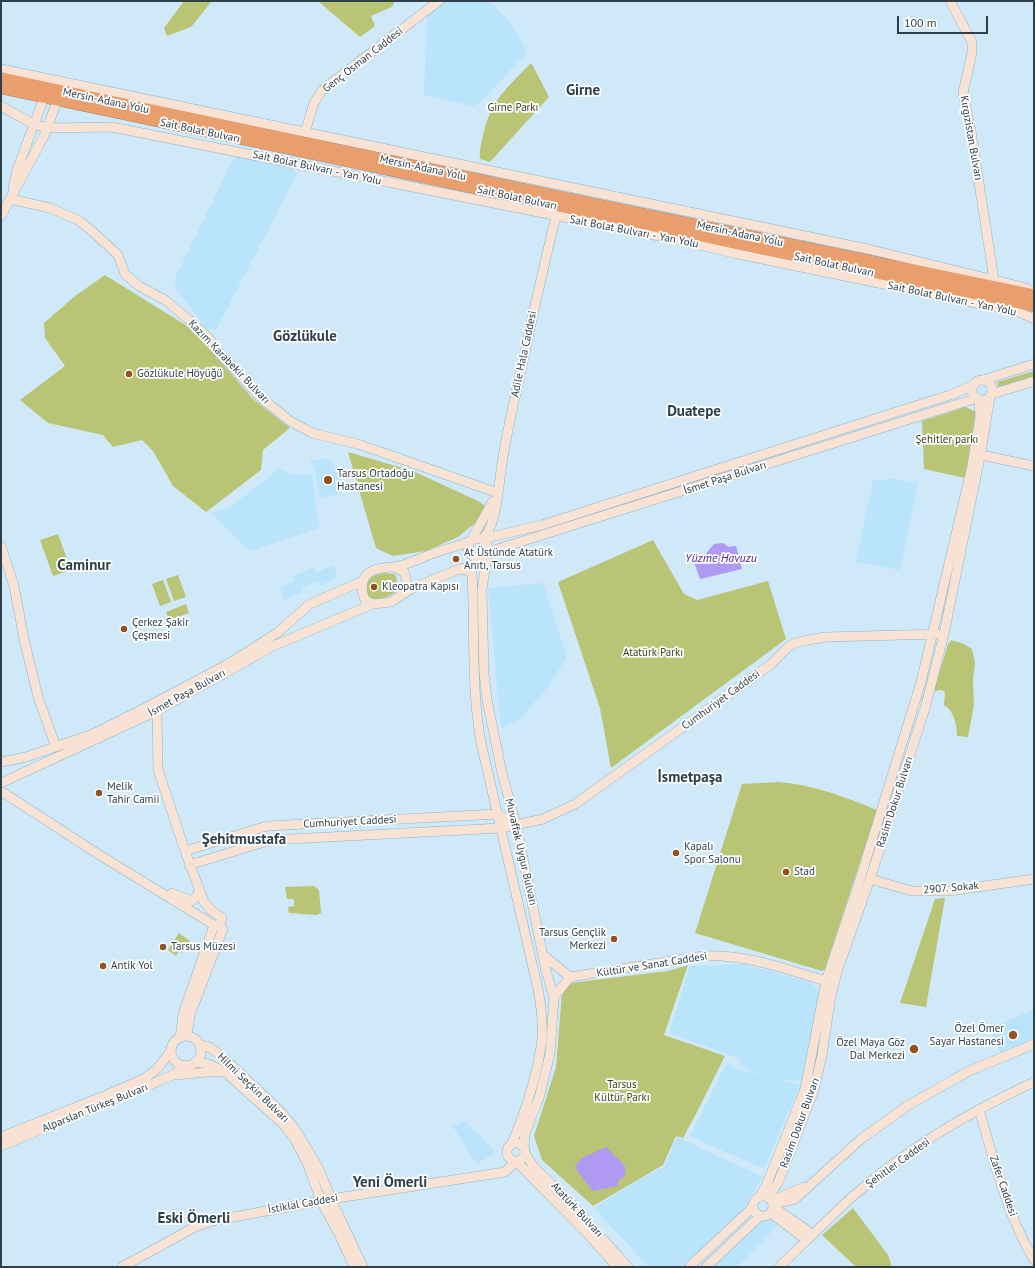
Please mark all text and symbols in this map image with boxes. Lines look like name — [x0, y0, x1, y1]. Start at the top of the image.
scale bar — [899, 8, 990, 34]
text: 100 m — [904, 15, 937, 30]
street label: Genç Osman Caddesi — [320, 25, 406, 95]
district label: Girne — [566, 82, 600, 100]
street label: Mersin-Adana Yolu — [62, 85, 150, 117]
street label: Kırgızistan Bulvarı — [957, 95, 985, 181]
park label: Girne Parkı — [487, 101, 539, 115]
street label: Sait Bolat Bulvarı — [159, 116, 241, 146]
street label: Sait Bolat Bulvarı - Yan Yolu — [251, 148, 383, 188]
street label: Mersin-Adana Yolu — [379, 152, 467, 184]
street label: Sait Bolat Bulvarı — [476, 183, 558, 213]
street label: Sait Bolat Bulvarı - Yan Yolu — [568, 213, 700, 251]
street label: Mersin-Adana Yolu — [696, 218, 784, 250]
street label: Sait Bolat Bulvarı — [793, 250, 875, 280]
street label: Sait Bolat Bulvarı - Yan Yolu — [886, 279, 1018, 319]
street label: Adile Hala Caddesi — [508, 310, 540, 398]
street label: Kazım Karabekir Bulvarı — [185, 317, 273, 407]
district label: Gözlükule — [273, 328, 337, 346]
place label: Gözlükule Höyüğü — [137, 367, 222, 381]
marker: Gözlükule Höyüğü — [124, 369, 134, 379]
district label: Duatepe — [667, 403, 721, 421]
park label: Şehitler parkı — [916, 433, 978, 447]
street label: İsmet Paşa Bulvarı — [682, 458, 768, 498]
place label: Tarsus Ortadoğu Hastanesi — [337, 467, 414, 493]
marker: Tarsus Ortadoğu Hastanesi — [322, 474, 334, 486]
place label: At Üstünde Atatürk Anıtı, Tarsus — [464, 546, 553, 572]
water label: Yüzme Havuzu — [685, 552, 757, 566]
marker: At Üstünde Atatürk Anıtı, Tarsus — [451, 554, 461, 564]
district label: Caminur — [57, 557, 111, 575]
place label: Kleopatra Kapısı — [382, 580, 459, 594]
marker: Kleopatra Kapısı — [369, 582, 379, 592]
place label: Çerkez Şakir Çeşmesi — [132, 616, 189, 642]
marker: Çerkez Şakir Çeşmesi — [119, 624, 129, 634]
park label: Atatürk Parkı — [623, 646, 683, 660]
street label: İsmet Paşa Bulvarı — [146, 666, 228, 720]
street label: Cumhuriyet Caddesi — [679, 667, 763, 733]
street label: Rasim Dokur Bulvarı — [874, 755, 916, 849]
district label: İsmetpaşa — [658, 769, 722, 787]
place label: Melik Tahir Camii — [107, 780, 159, 806]
marker: Melik Tahir Camii — [94, 788, 104, 798]
street label: Muvaffak Uygur Bulvarı — [502, 797, 540, 907]
street label: Cumhuriyet Caddesi — [303, 813, 397, 831]
district label: Şehitmustafa — [202, 831, 286, 849]
place label: Kapalı Spor Salonu — [684, 840, 741, 866]
marker: Kapalı Spor Salonu — [671, 848, 681, 858]
place label: Stad — [794, 865, 815, 879]
marker: Stad — [781, 867, 791, 877]
street label: 2907. Sokak — [923, 879, 979, 897]
place label: Tarsus Gençlik Merkezi — [539, 926, 606, 952]
marker: Tarsus Gençlik Merkezi — [609, 934, 619, 944]
place label: Tarsus Müzesi — [171, 940, 236, 954]
marker: Tarsus Müzesi — [158, 942, 168, 952]
street label: Kültür ve Sanat Caddesi — [596, 950, 708, 980]
place label: Antik Yol — [111, 959, 153, 973]
marker: Antik Yol — [98, 961, 108, 971]
place label: Özel Ömer Sayar Hastanesi — [930, 1022, 1004, 1048]
marker: Özel Ömer Sayar Hastanesi — [1007, 1029, 1019, 1041]
place label: Özel Maya Göz Dal Merkezi — [836, 1036, 905, 1062]
marker: Özel Maya Göz Dal Merkezi — [908, 1043, 920, 1055]
street label: Hilmi Seçkin Bulvarı — [214, 1050, 292, 1126]
street label: Rasim Dokur Bulvarı — [777, 1076, 823, 1170]
park label: Tarsus Kültür Parkı — [594, 1078, 650, 1104]
street label: Alparslan Türkeş Bulvarı — [40, 1081, 150, 1135]
street label: Şehitler Caddesi — [863, 1135, 933, 1191]
street label: Zafer Caddesi — [986, 1154, 1020, 1218]
district label: Yeni Ömerli — [353, 1174, 427, 1192]
street label: Atatürk Bulvarı — [548, 1180, 606, 1240]
street label: İstiklal Caddesi — [267, 1191, 339, 1217]
district label: Eski Ömerli — [158, 1210, 230, 1228]

